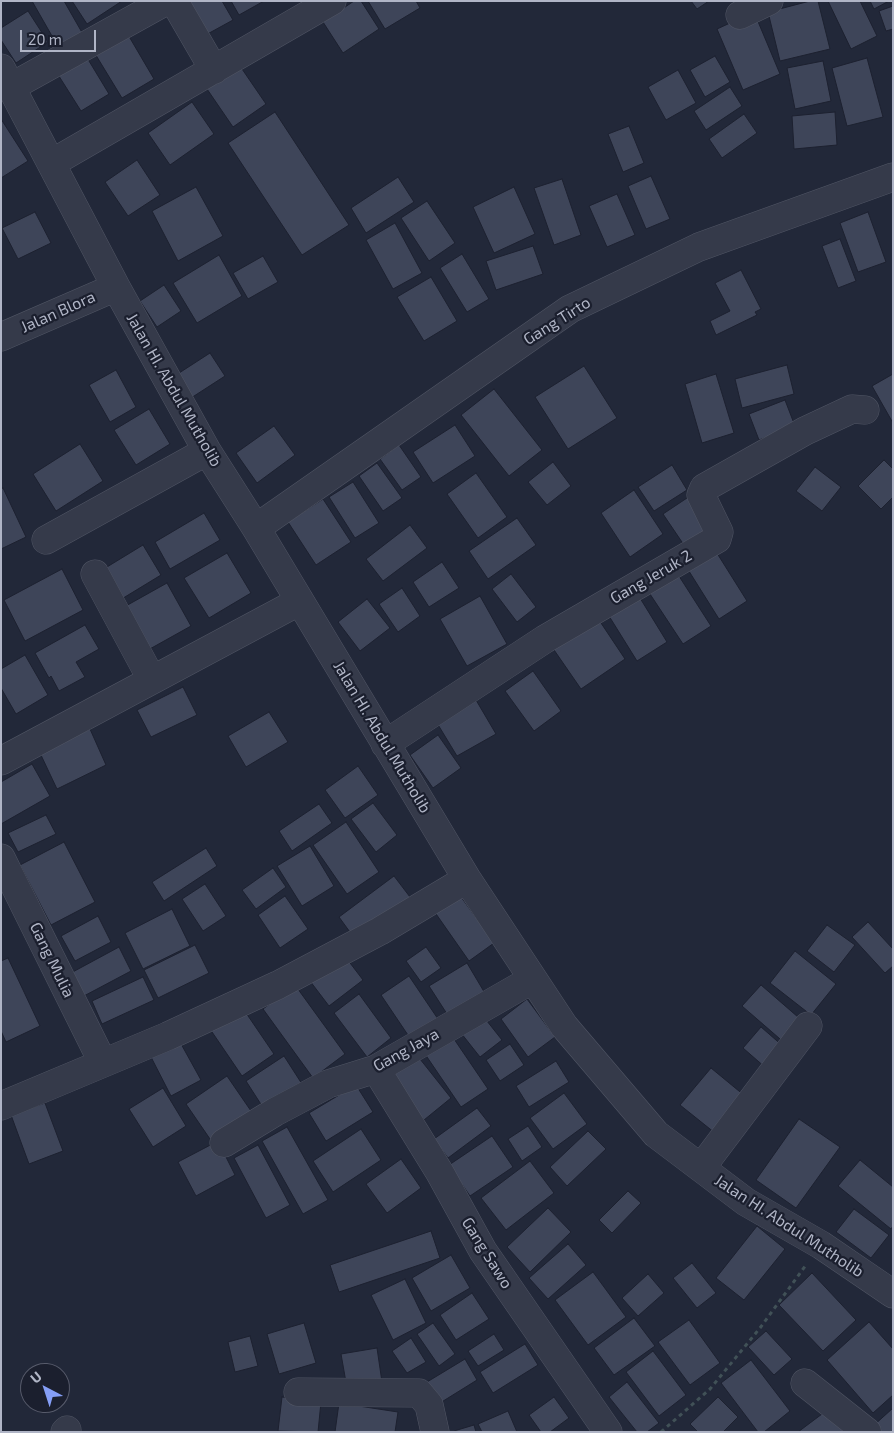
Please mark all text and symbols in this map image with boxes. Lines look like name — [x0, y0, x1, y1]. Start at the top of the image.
scale bar — [22, 20, 99, 52]
text: 20 m — [28, 30, 62, 48]
street label: Jalan Blora — [18, 287, 98, 337]
street label: Gang Tirto — [520, 293, 594, 349]
street label: Jalan HI. Abdul Mutholib — [122, 310, 226, 470]
street label: Gang Jeruk 2 — [607, 546, 695, 608]
street label: Jalan HI. Abdul Mutholib — [329, 658, 435, 816]
street label: Gang Mulia — [26, 919, 78, 1001]
street label: Gang Jaya — [370, 1024, 442, 1076]
street label: Jalan HI. Abdul Mutholib — [711, 1171, 867, 1281]
street label: Gang Sawo — [458, 1214, 516, 1292]
north arrow — [20, 1363, 70, 1413]
text: U — [27, 1367, 45, 1386]

